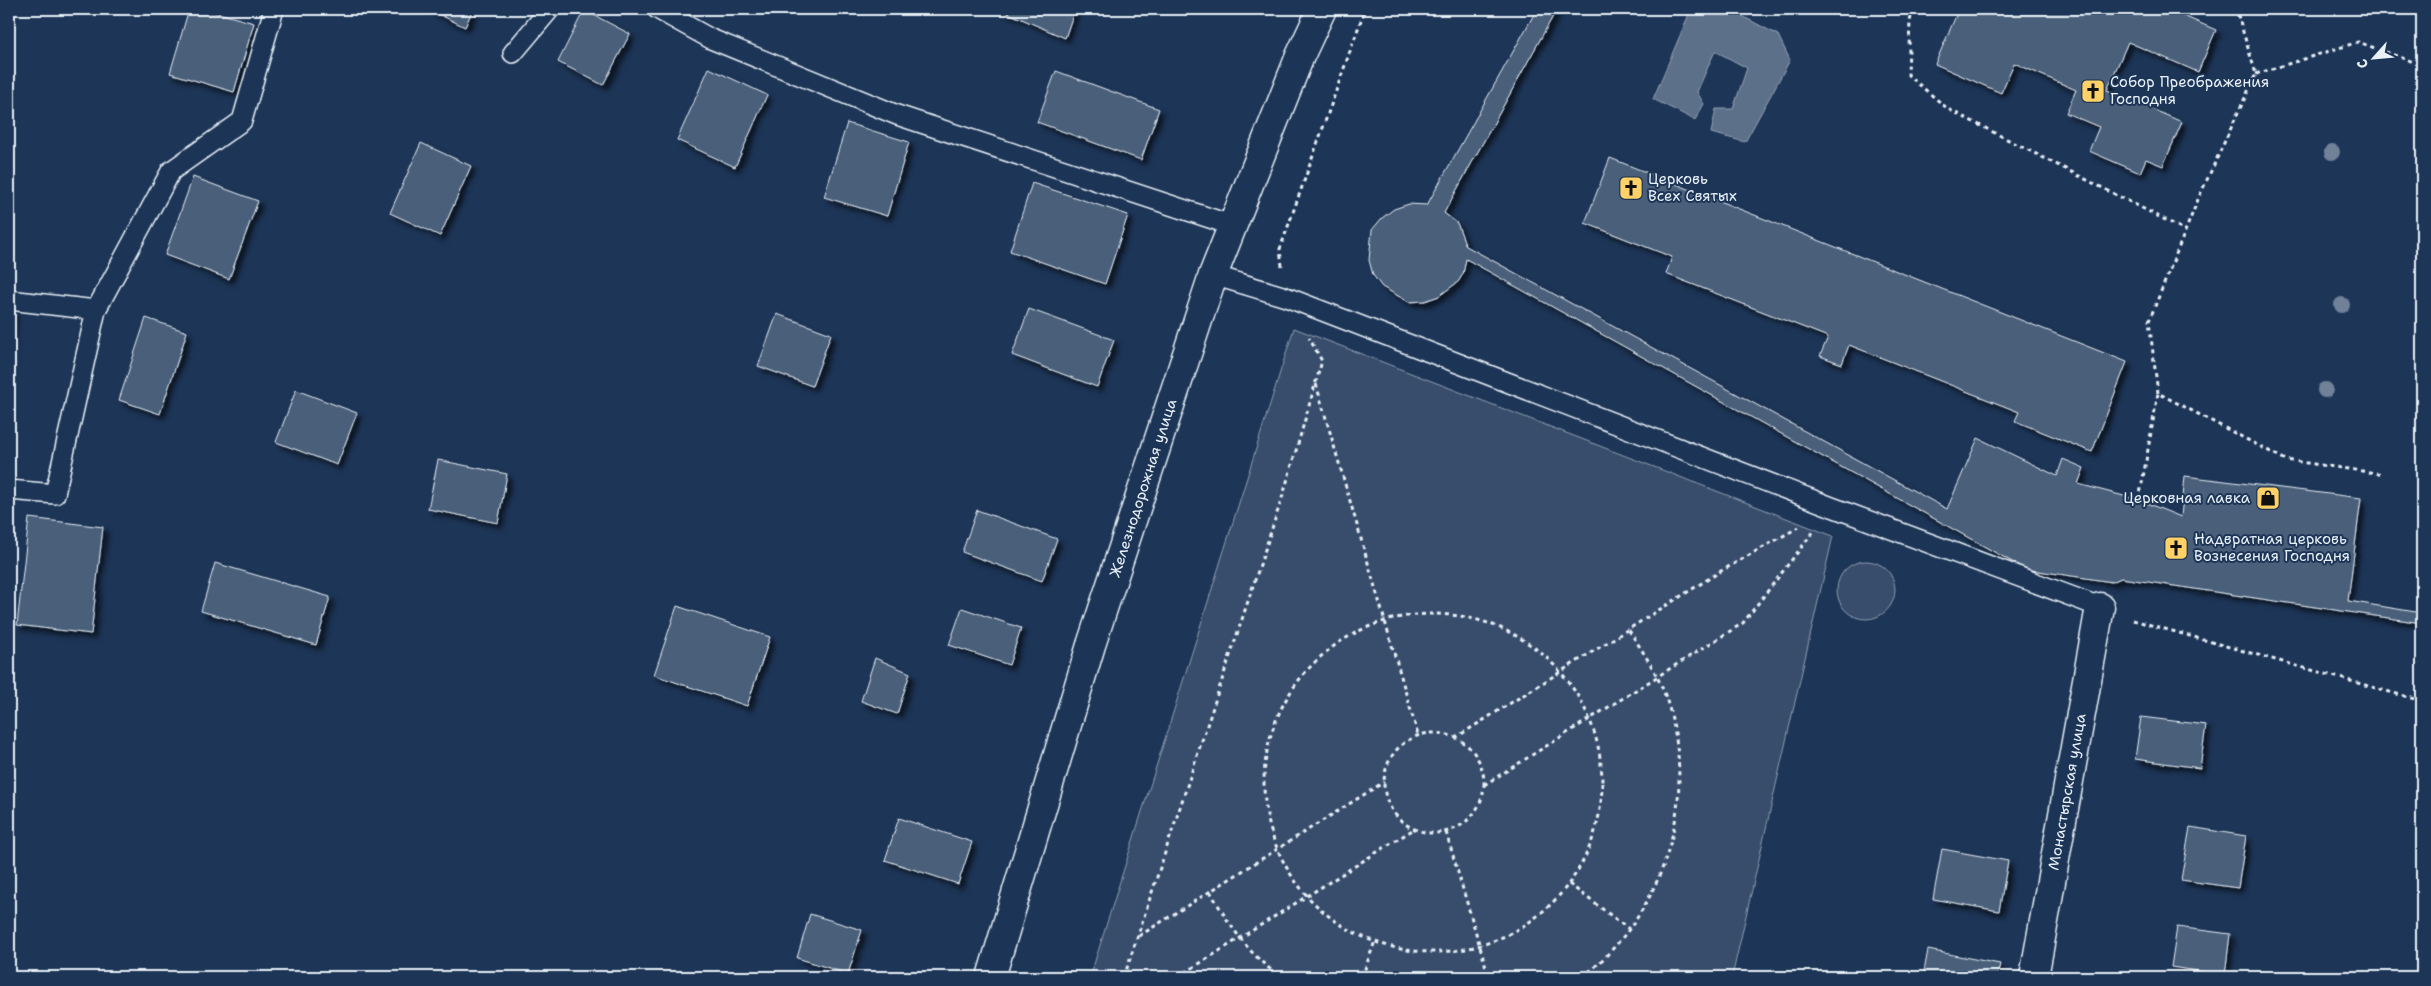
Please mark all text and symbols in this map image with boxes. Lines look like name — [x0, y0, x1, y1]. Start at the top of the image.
north arrow — [2348, 32, 2398, 82]
text: С — [2352, 56, 2372, 72]
place label: Собор Преображения Господня — [2110, 72, 2269, 109]
church icon: Собор Преображения Господня — [2080, 78, 2106, 104]
place label: Церковь Всех Святых — [1648, 169, 1737, 206]
church icon: Церковь Всех Святых — [1618, 175, 1644, 201]
street label: Железнодорожная улица — [1105, 396, 1182, 580]
shop icon: Церковная лавка — [2255, 485, 2281, 511]
place label: Церковная лавка — [2123, 488, 2251, 508]
place label: Надвратная церковь Вознесения Господня — [2194, 529, 2350, 566]
church icon: Надвратная церковь Вознесения Господня — [2163, 535, 2189, 561]
street label: Монастырская улица — [2043, 711, 2091, 872]

